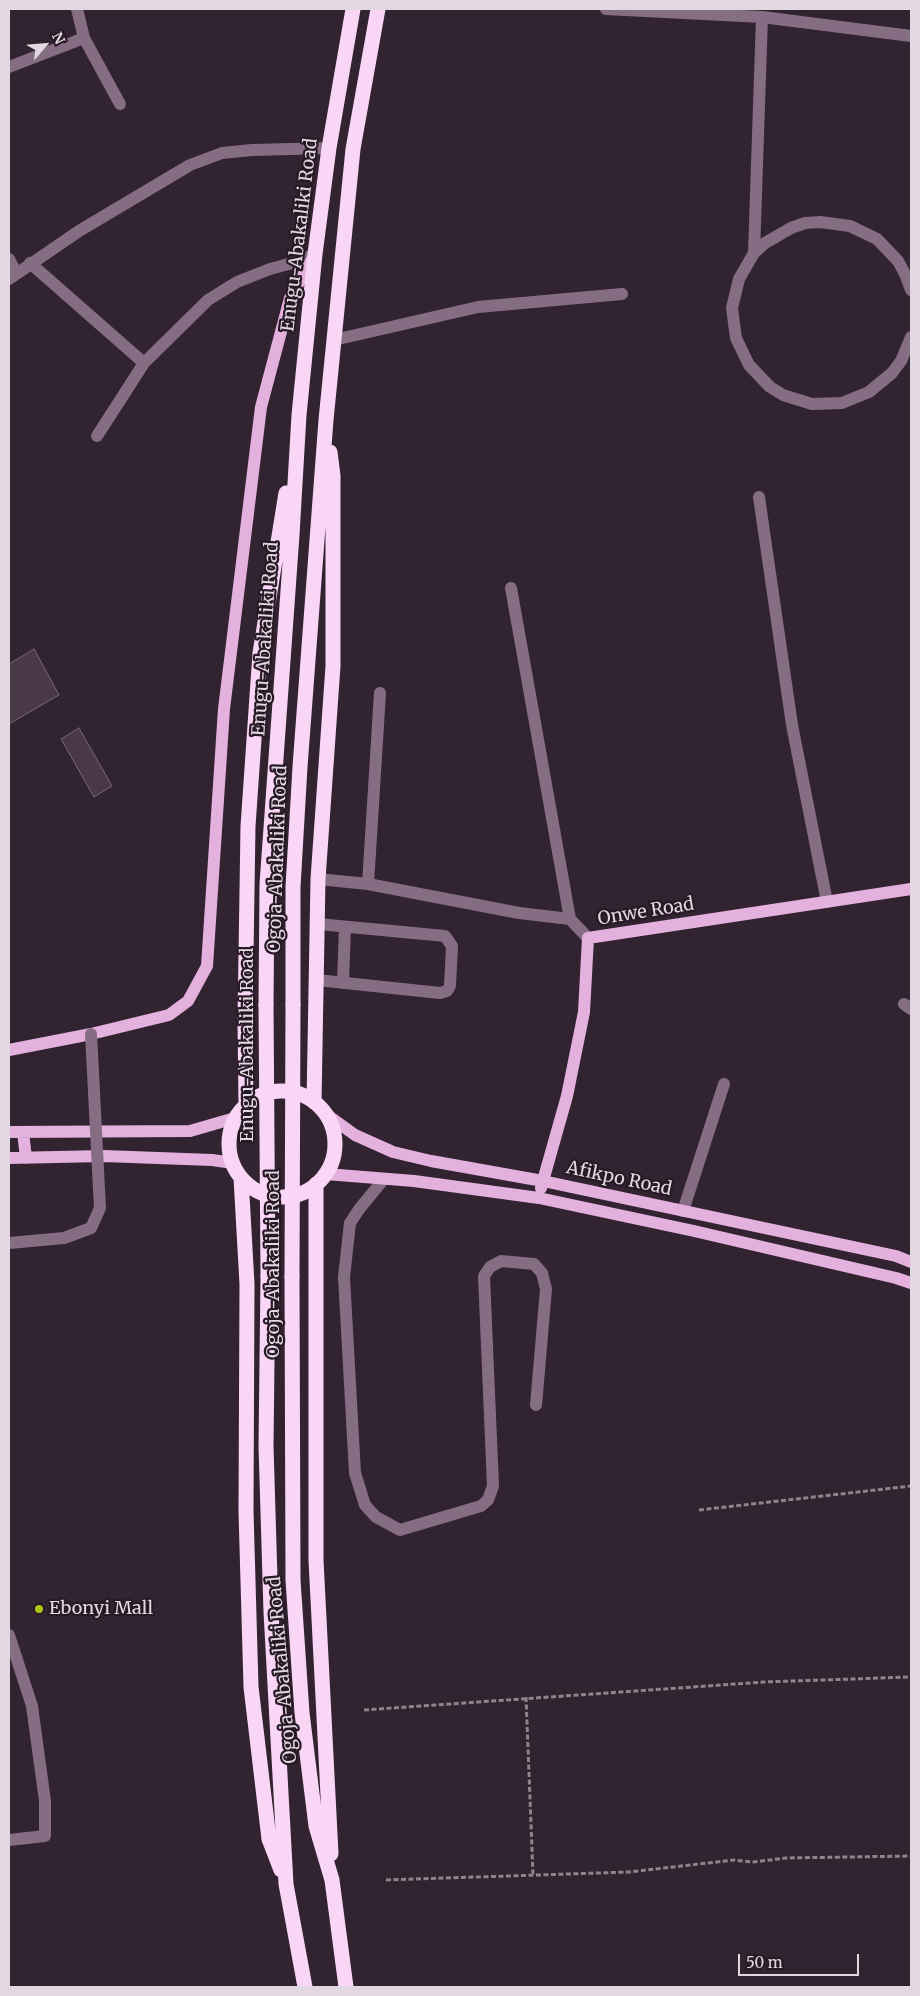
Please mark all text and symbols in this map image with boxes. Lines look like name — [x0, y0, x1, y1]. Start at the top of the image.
north arrow — [20, 20, 70, 70]
text: N — [48, 29, 69, 47]
street label: Enugu-Abakaliki Road — [277, 137, 323, 333]
street label: Enugu-Abakaliki Road — [248, 541, 284, 737]
street label: Ogoja-Abakaliki Road — [264, 765, 292, 953]
street label: Onwe Road — [596, 894, 696, 930]
street label: Enugu-Abakaliki Road — [237, 948, 259, 1142]
street label: Afikpo Road — [564, 1157, 674, 1201]
street label: Ogoja-Abakaliki Road — [263, 1170, 285, 1358]
street label: Ogoja-Abakaliki Road — [264, 1576, 302, 1764]
place label: Ebonyi Mall — [49, 1598, 153, 1620]
marker: Ebonyi Mall — [33, 1603, 45, 1615]
scale bar — [740, 1944, 861, 1976]
text: 50 m — [746, 1953, 783, 1972]

